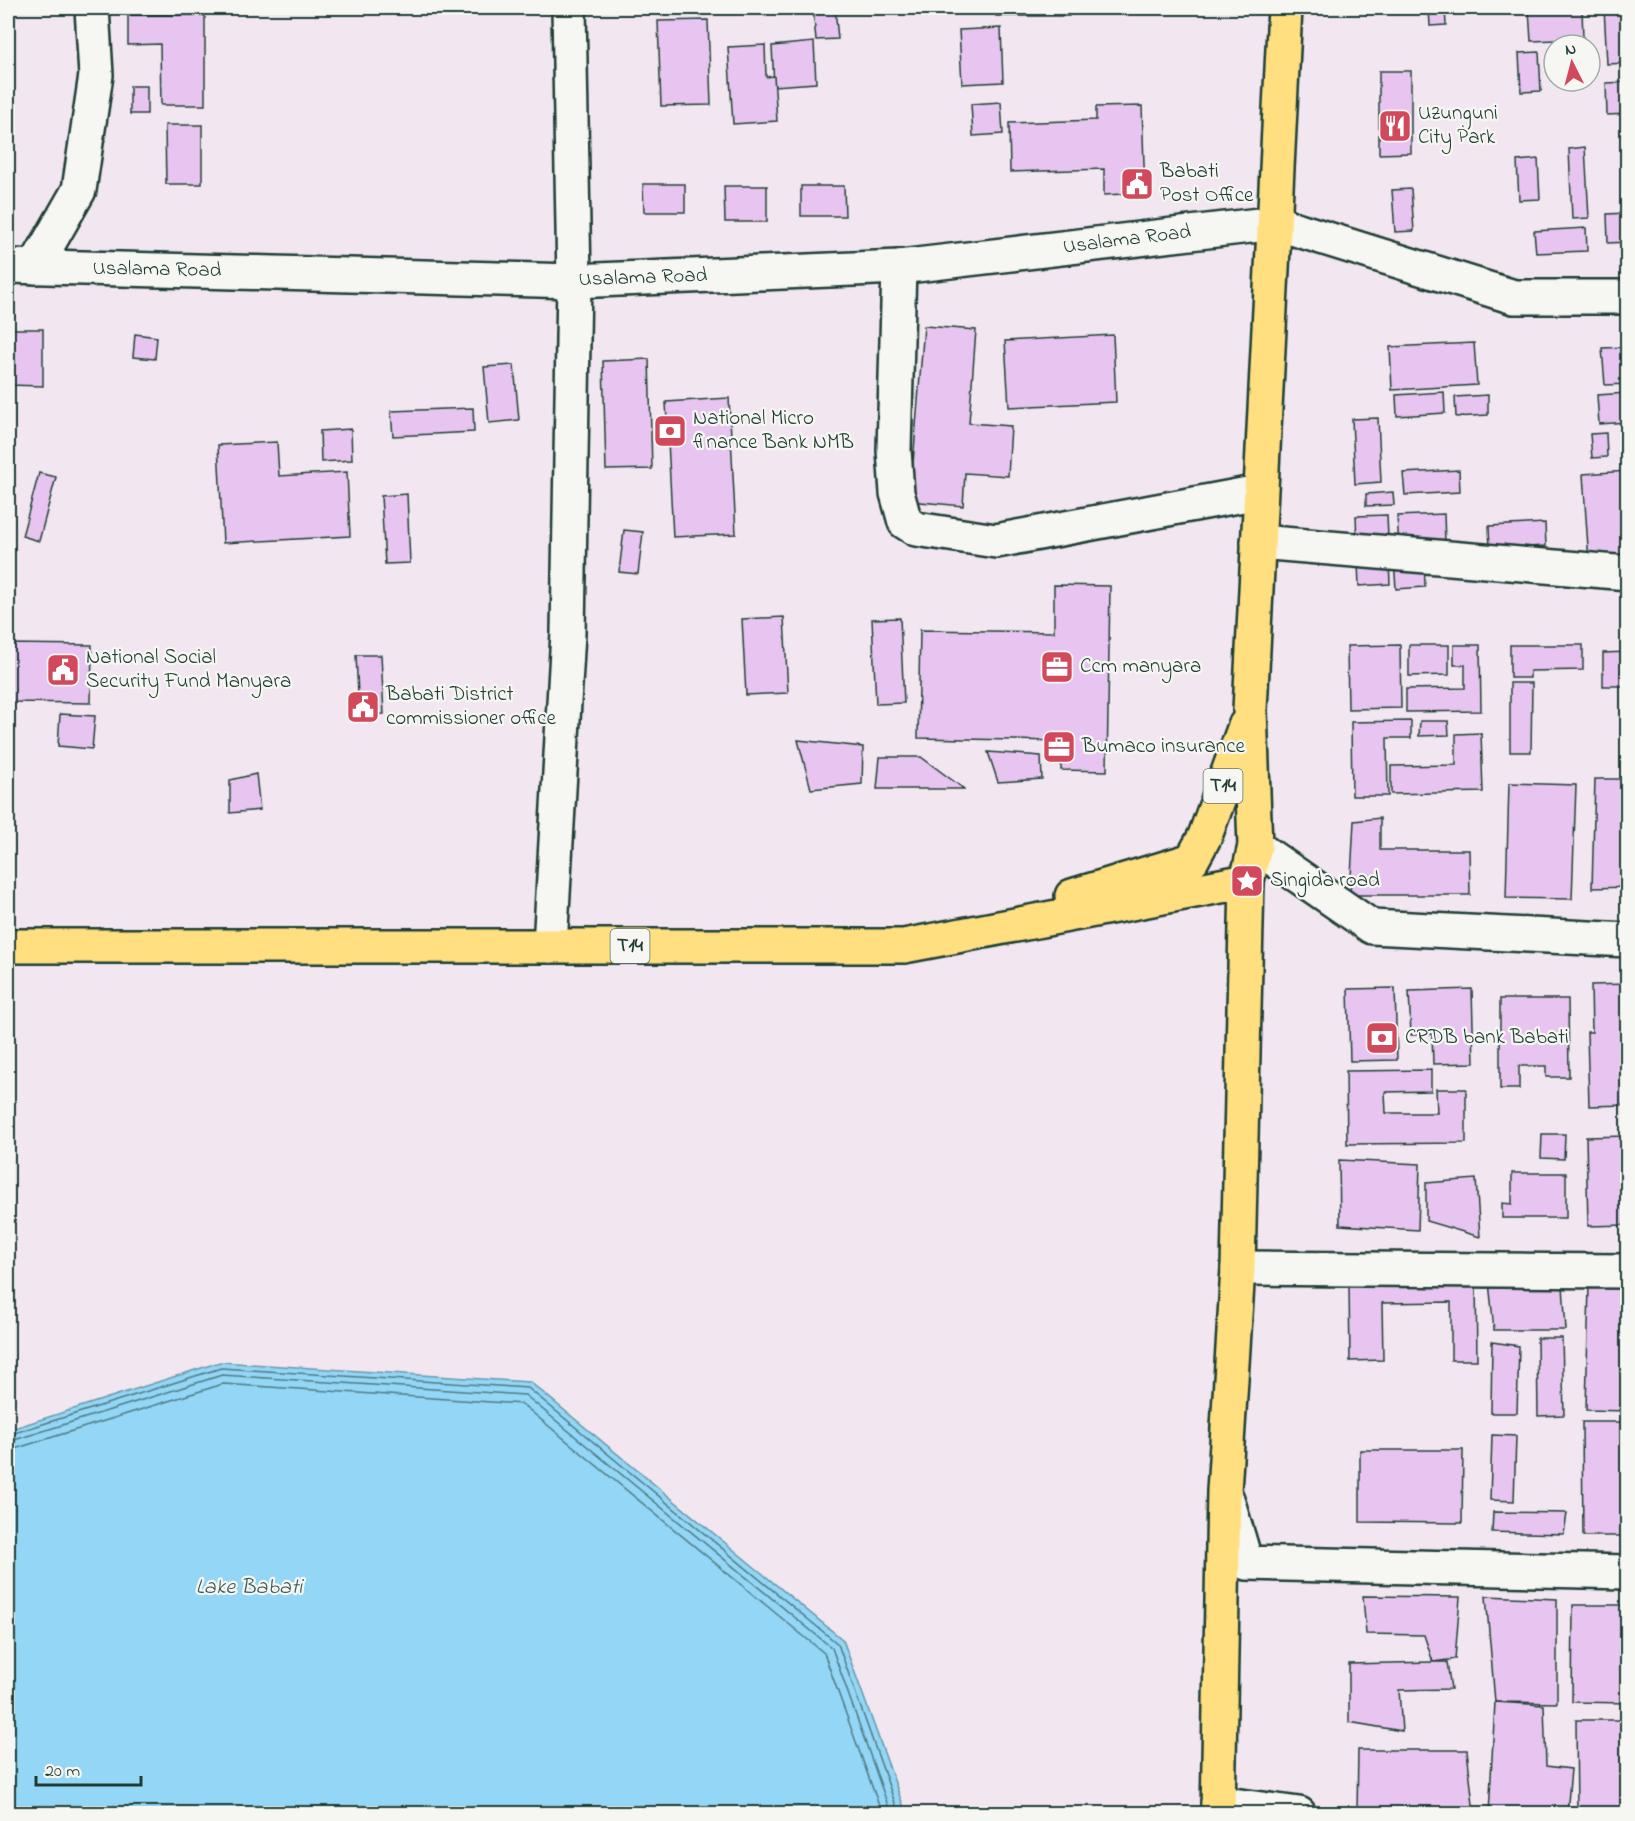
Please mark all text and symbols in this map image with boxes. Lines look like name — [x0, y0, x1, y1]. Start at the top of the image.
north arrow — [1542, 33, 1602, 93]
text: N — [1564, 38, 1577, 63]
place label: Uzunguni City Park — [1418, 99, 1498, 155]
restaurant icon: Uzunguni City Park — [1377, 108, 1413, 144]
place label: Babati Post Office — [1159, 157, 1254, 211]
public building icon: Babati Post Office — [1119, 166, 1155, 202]
street label: Usalama Road — [1061, 217, 1193, 263]
street label: Usalama Road — [92, 254, 222, 286]
street label: Usalama Road — [578, 261, 708, 295]
place label: National Micro finance Bank NMB — [693, 404, 854, 458]
bank icon: National Micro finance Bank NMB — [652, 413, 688, 449]
place label: National Social Security Fund Manyara — [86, 643, 291, 699]
office icon: Ccm manyara — [1039, 649, 1075, 685]
public building icon: National Social Security Fund Manyara — [45, 652, 81, 688]
place label: Ccm manyara — [1080, 652, 1201, 684]
place label: Babati District commissioner office — [385, 680, 557, 734]
public building icon: Babati District commissioner office — [345, 689, 381, 725]
office icon: Bumaco insurance — [1041, 729, 1077, 765]
place label: Bumaco insurance — [1081, 732, 1246, 762]
road number: T14 — [1204, 769, 1242, 803]
place icon: Singida road — [1229, 863, 1265, 899]
place label: Singida road — [1270, 866, 1380, 898]
road number: T14 — [610, 929, 650, 963]
bank icon: CRDB bank Babati — [1364, 1020, 1400, 1056]
place label: CRDB bank Babati — [1405, 1023, 1569, 1053]
water label: Lake Babati — [196, 1572, 304, 1604]
scale bar — [36, 1749, 141, 1787]
text: 20 m — [45, 1759, 80, 1785]

